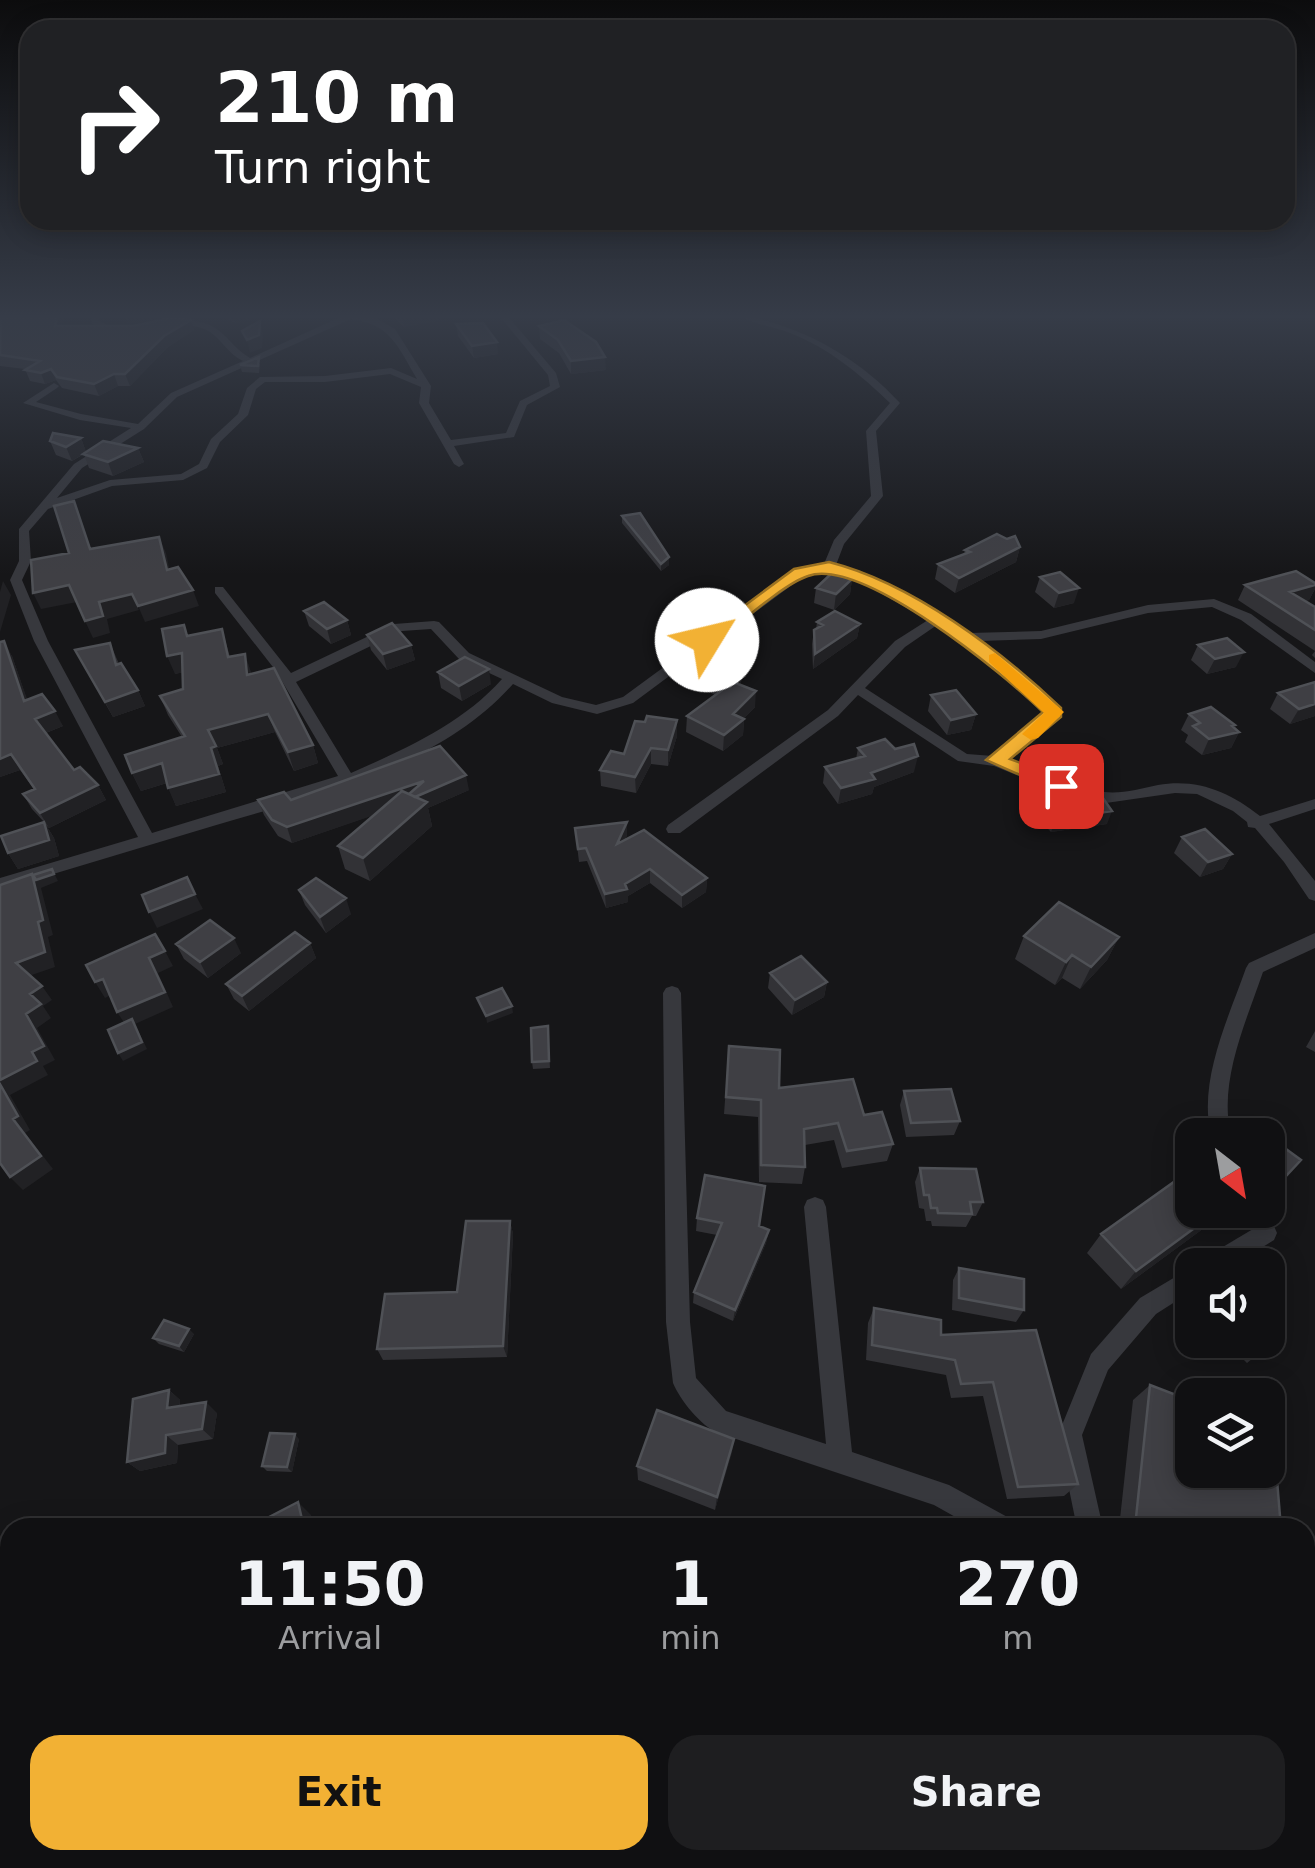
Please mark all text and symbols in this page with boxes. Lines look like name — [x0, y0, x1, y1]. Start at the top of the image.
text: 210 m — [215, 57, 458, 139]
icon: right — [50, 60, 180, 190]
text: Turn right — [215, 141, 430, 194]
position arrow — [655, 588, 759, 692]
pin — [1019, 744, 1104, 829]
icon: arrive — [1034, 759, 1089, 814]
north arrow — [1175, 1118, 1285, 1228]
map controls — [1175, 1118, 1285, 1488]
button: sound — [1175, 1248, 1285, 1358]
button: layers — [1175, 1378, 1285, 1488]
text: 11:50 — [235, 1549, 426, 1619]
text: 1 — [669, 1549, 711, 1619]
text: 270 — [955, 1549, 1080, 1619]
text: Arrival — [278, 1619, 382, 1657]
text: min — [660, 1619, 721, 1657]
text: m — [1002, 1619, 1033, 1657]
button: Exit — [30, 1735, 648, 1850]
button: Share — [668, 1735, 1285, 1850]

